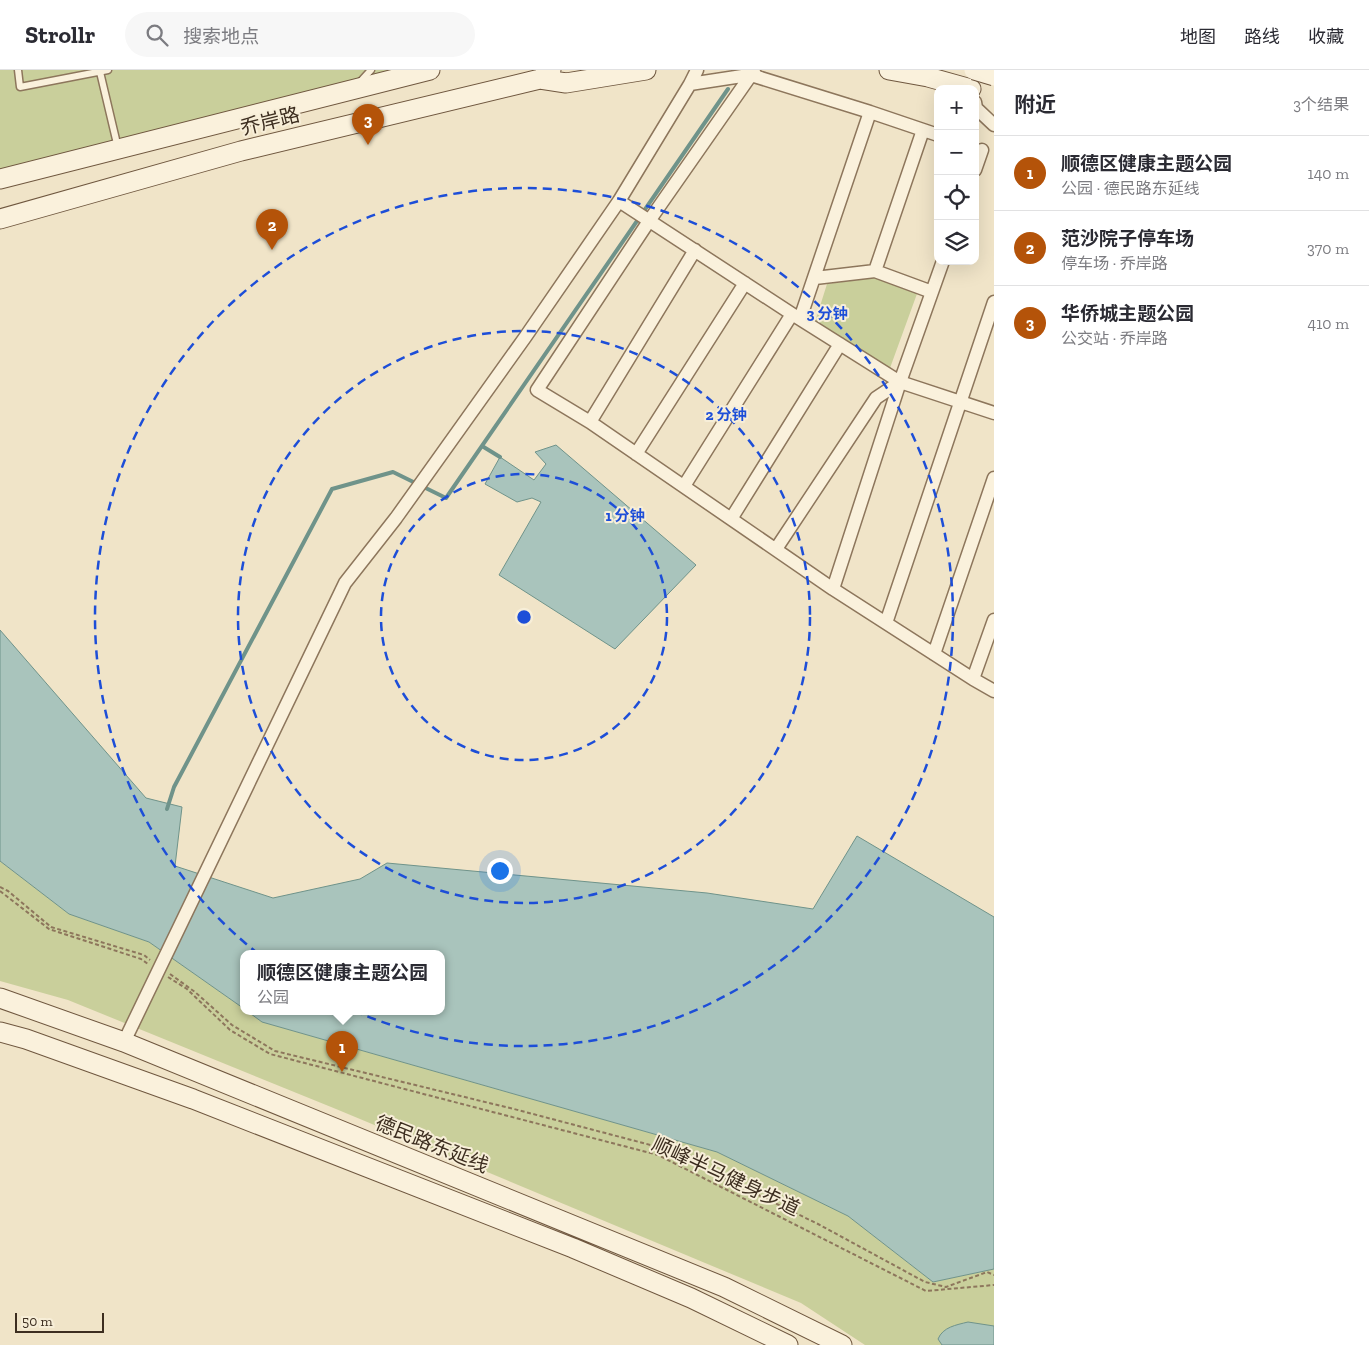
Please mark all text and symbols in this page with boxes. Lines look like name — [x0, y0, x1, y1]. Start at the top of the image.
search box — [125, 12, 475, 57]
text: Strollr — [25, 20, 95, 49]
icon: search — [143, 21, 171, 49]
text: 搜索地点 — [183, 25, 259, 48]
text: 地图 — [1180, 26, 1216, 48]
text: 路线 — [1244, 26, 1280, 48]
text: 收藏 — [1308, 26, 1344, 48]
map controls — [934, 85, 979, 265]
button: + — [934, 85, 979, 130]
text: 附近 — [1014, 92, 1056, 117]
text: 3个结果 — [1293, 95, 1349, 114]
street label: 乔岸路 — [238, 102, 302, 140]
pin: 3 — [352, 104, 384, 145]
button: − — [934, 130, 979, 175]
text: 顺德区健康主题公园 — [1061, 152, 1232, 175]
text: 1 — [1027, 164, 1033, 183]
text: 140 m — [1308, 164, 1349, 183]
button: locate — [934, 175, 979, 220]
text: 公园 · 德民路东延线 — [1061, 179, 1200, 198]
pin: 2 — [256, 209, 288, 250]
button: layers — [934, 220, 979, 265]
text: 范沙院子停车场 — [1061, 227, 1194, 250]
text: 2 — [1026, 239, 1034, 258]
text: 370 m — [1307, 239, 1349, 258]
text: 停车场 · 乔岸路 — [1061, 254, 1168, 273]
text: 华侨城主题公园 — [1061, 302, 1194, 325]
text: 3 分钟 — [807, 305, 847, 323]
text: 3 — [1026, 314, 1034, 333]
text: 410 m — [1308, 314, 1349, 333]
text: 公交站 · 乔岸路 — [1061, 329, 1168, 348]
text: 2 分钟 — [706, 406, 746, 424]
text: 1 分钟 — [606, 507, 644, 525]
centre of rings — [515, 608, 533, 626]
your location — [487, 858, 513, 884]
popup — [240, 950, 445, 1015]
text: 顺德区健康主题公园 — [257, 961, 428, 984]
text: 公园 — [257, 988, 289, 1007]
pin: 1 — [326, 1031, 358, 1072]
street label: 德民路东延线 — [372, 1110, 492, 1178]
street label: 顺峰半马健身步道 — [648, 1131, 804, 1221]
scale bar — [15, 1310, 104, 1333]
text: 50 m — [22, 1313, 53, 1330]

